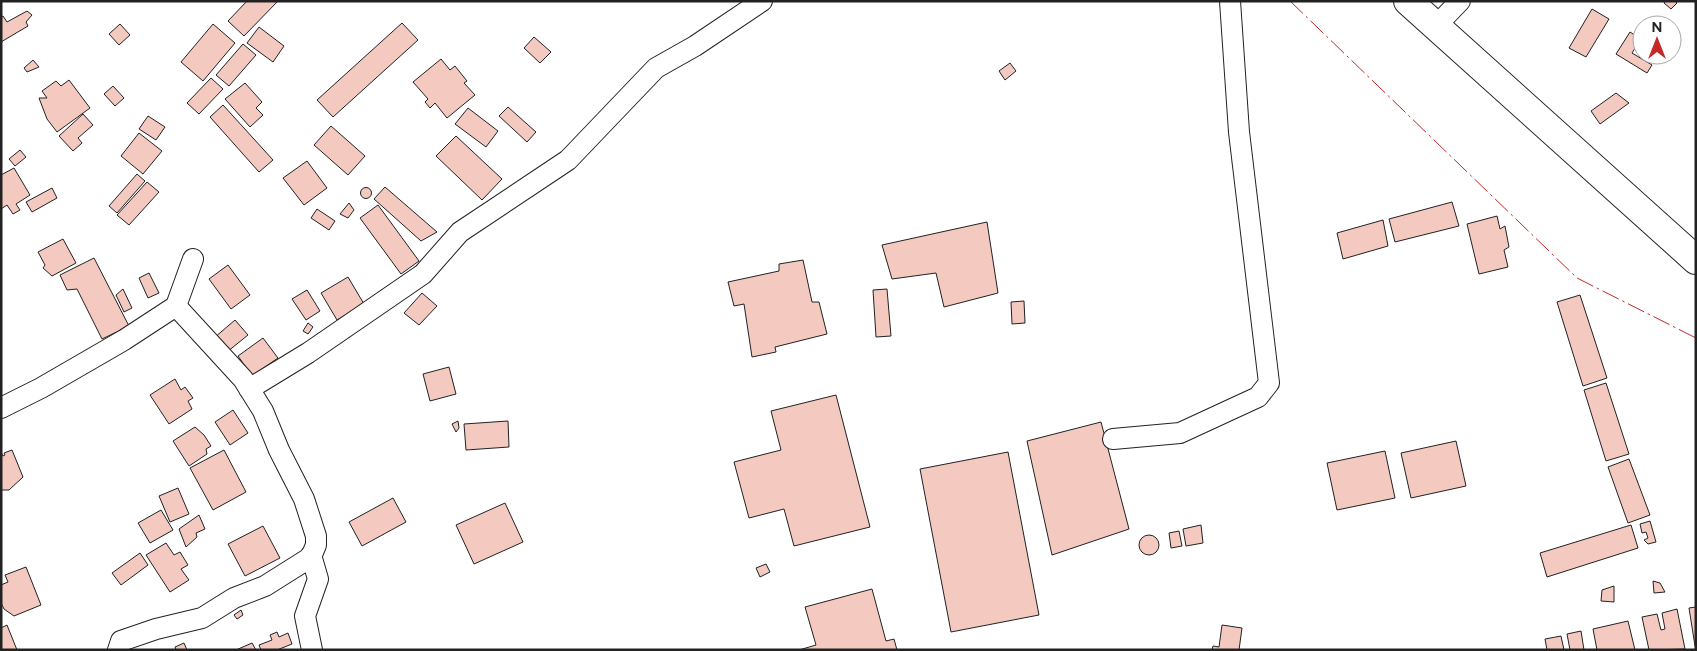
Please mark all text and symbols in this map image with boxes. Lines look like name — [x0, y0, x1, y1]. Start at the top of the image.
north arrow — [1632, 15, 1682, 65]
text: N — [1652, 19, 1662, 36]

